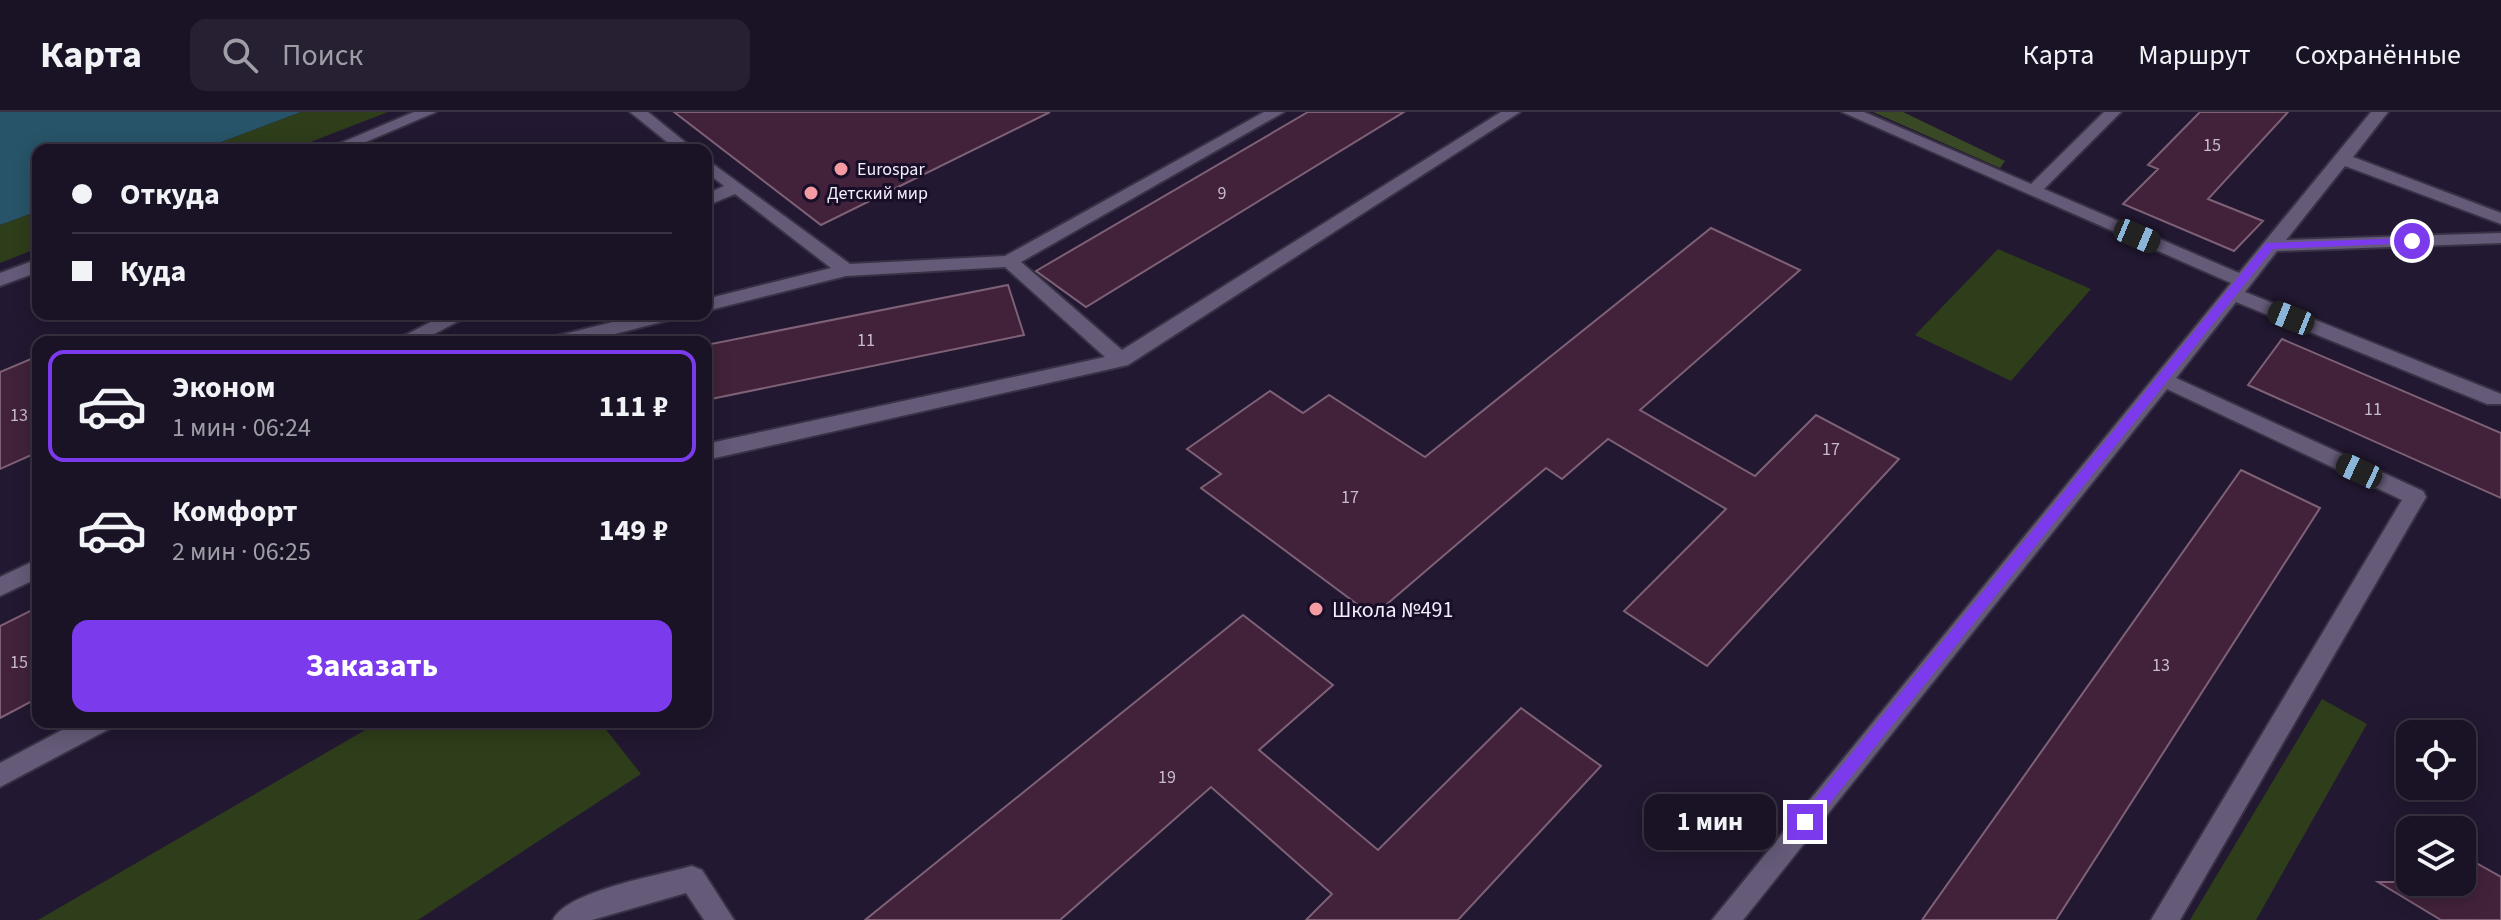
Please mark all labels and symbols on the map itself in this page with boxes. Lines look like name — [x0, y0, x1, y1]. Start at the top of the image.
house number: 15 — [2203, 133, 2221, 158]
place label: Eurospar — [857, 157, 925, 182]
marker: Eurospar — [832, 160, 850, 178]
place label: Детский мир — [827, 181, 928, 206]
house number: 9 — [1218, 181, 1227, 206]
marker: Детский мир — [802, 184, 820, 202]
car — [2110, 216, 2164, 256]
route start — [2394, 223, 2430, 259]
car — [2264, 298, 2318, 338]
house number: 11 — [857, 328, 875, 353]
house number: 11 — [2364, 397, 2382, 422]
house number: 13 — [10, 403, 28, 428]
house number: 17 — [1822, 437, 1840, 462]
car — [2332, 450, 2386, 492]
house number: 17 — [1341, 485, 1359, 510]
place label: Школа №491 — [1332, 594, 1453, 626]
marker: Школа №491 — [1307, 600, 1325, 618]
house number: 15 — [10, 650, 28, 675]
house number: 13 — [2152, 653, 2170, 678]
house number: 19 — [1158, 765, 1176, 790]
callout: 1 мин — [1645, 794, 1777, 850]
route end — [1787, 804, 1823, 840]

